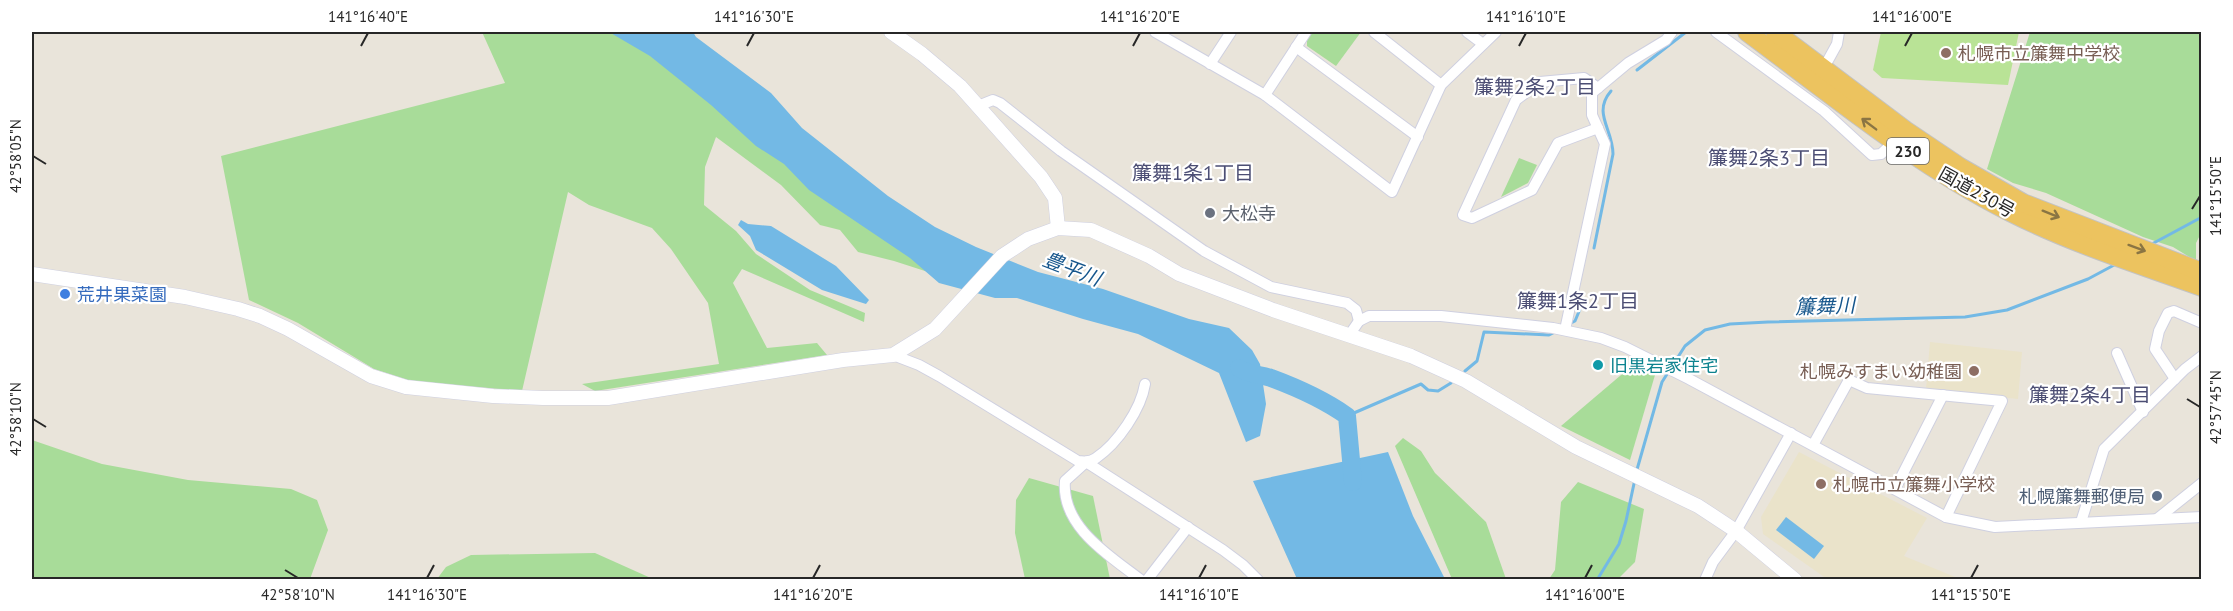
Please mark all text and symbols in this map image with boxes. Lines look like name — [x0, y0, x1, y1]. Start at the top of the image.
text: 141°16'40"E — [328, 7, 408, 26]
text: 141°16'30"E — [714, 7, 794, 26]
text: 141°16'20"E — [1100, 7, 1180, 26]
text: 141°16'10"E — [1486, 7, 1566, 26]
text: 141°16'00"E — [1872, 7, 1952, 26]
place label: 札幌市立簾舞中学校 — [1958, 42, 2120, 65]
marker: 札幌市立簾舞中学校 — [1939, 46, 1953, 60]
district label: 簾舞2条2丁目 — [1474, 74, 1596, 100]
one-way arrow — [1862, 117, 1878, 130]
text: 42°58'05"N — [6, 119, 25, 193]
road number: 230 — [1887, 138, 1929, 164]
district label: 簾舞2条3丁目 — [1708, 145, 1830, 171]
text: 141°15'50"E — [2206, 156, 2225, 236]
district label: 簾舞1条1丁目 — [1132, 160, 1254, 186]
street label: 国道230号 — [1935, 162, 2019, 222]
place label: 大松寺 — [1222, 202, 1276, 225]
marker: 大松寺 — [1203, 206, 1217, 220]
one-way arrow — [2041, 210, 2059, 221]
one-way arrow — [2127, 243, 2145, 254]
water label: 豊平川 — [1039, 246, 1107, 293]
place label: 荒井果菜園 — [77, 283, 167, 306]
marker: 荒井果菜園 — [58, 287, 72, 301]
district label: 簾舞1条2丁目 — [1517, 288, 1639, 314]
water label: 簾舞川 — [1795, 292, 1857, 320]
place label: 旧黒岩家住宅 — [1610, 354, 1718, 377]
marker: 旧黒岩家住宅 — [1591, 358, 1605, 372]
place label: 札幌みすまい幼稚園 — [1800, 360, 1962, 383]
marker: 札幌みすまい幼稚園 — [1967, 364, 1981, 378]
text: 42°57'45"N — [2206, 370, 2225, 444]
text: 42°58'10"N — [6, 382, 25, 456]
district label: 簾舞2条4丁目 — [2029, 382, 2151, 408]
place label: 札幌市立簾舞小学校 — [1833, 473, 1995, 496]
marker: 札幌市立簾舞小学校 — [1814, 477, 1828, 491]
place label: 札幌簾舞郵便局 — [2019, 485, 2145, 508]
marker: 札幌簾舞郵便局 — [2150, 489, 2164, 503]
text: 42°58'10"N — [261, 585, 335, 604]
text: 141°16'30"E — [387, 585, 467, 604]
text: 141°16'20"E — [773, 585, 853, 604]
text: 141°16'10"E — [1159, 585, 1239, 604]
text: 141°16'00"E — [1545, 585, 1625, 604]
text: 141°15'50"E — [1931, 585, 2011, 604]

